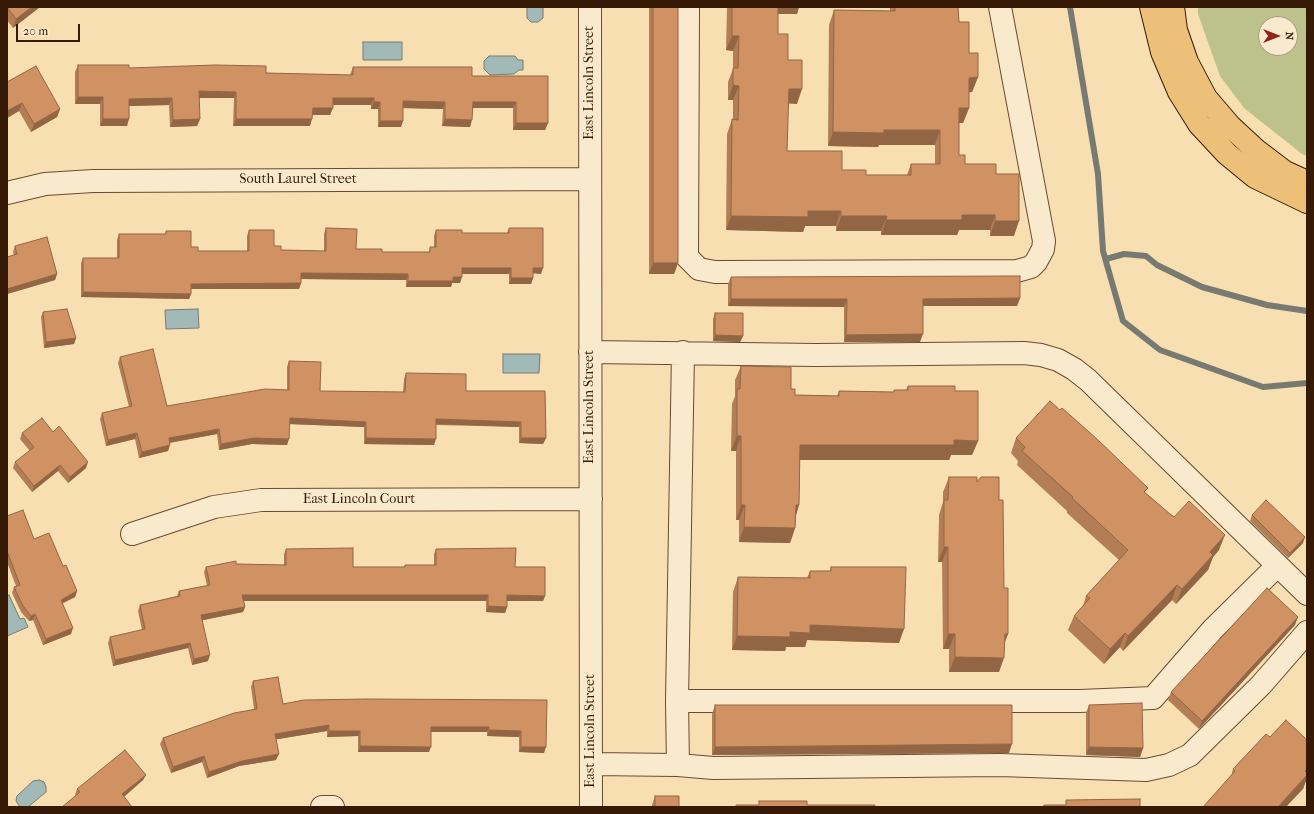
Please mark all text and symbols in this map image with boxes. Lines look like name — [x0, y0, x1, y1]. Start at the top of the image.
scale bar — [18, 16, 82, 42]
north arrow — [1258, 16, 1298, 56]
text: 20 m — [23, 24, 48, 38]
street label: East Lincoln Street — [582, 26, 598, 140]
text: N — [1283, 32, 1296, 40]
street label: South Laurel Street — [239, 172, 357, 188]
street label: East Lincoln Street — [582, 350, 598, 464]
street label: East Lincoln Court — [303, 492, 415, 508]
street label: East Lincoln Street — [583, 674, 599, 788]

